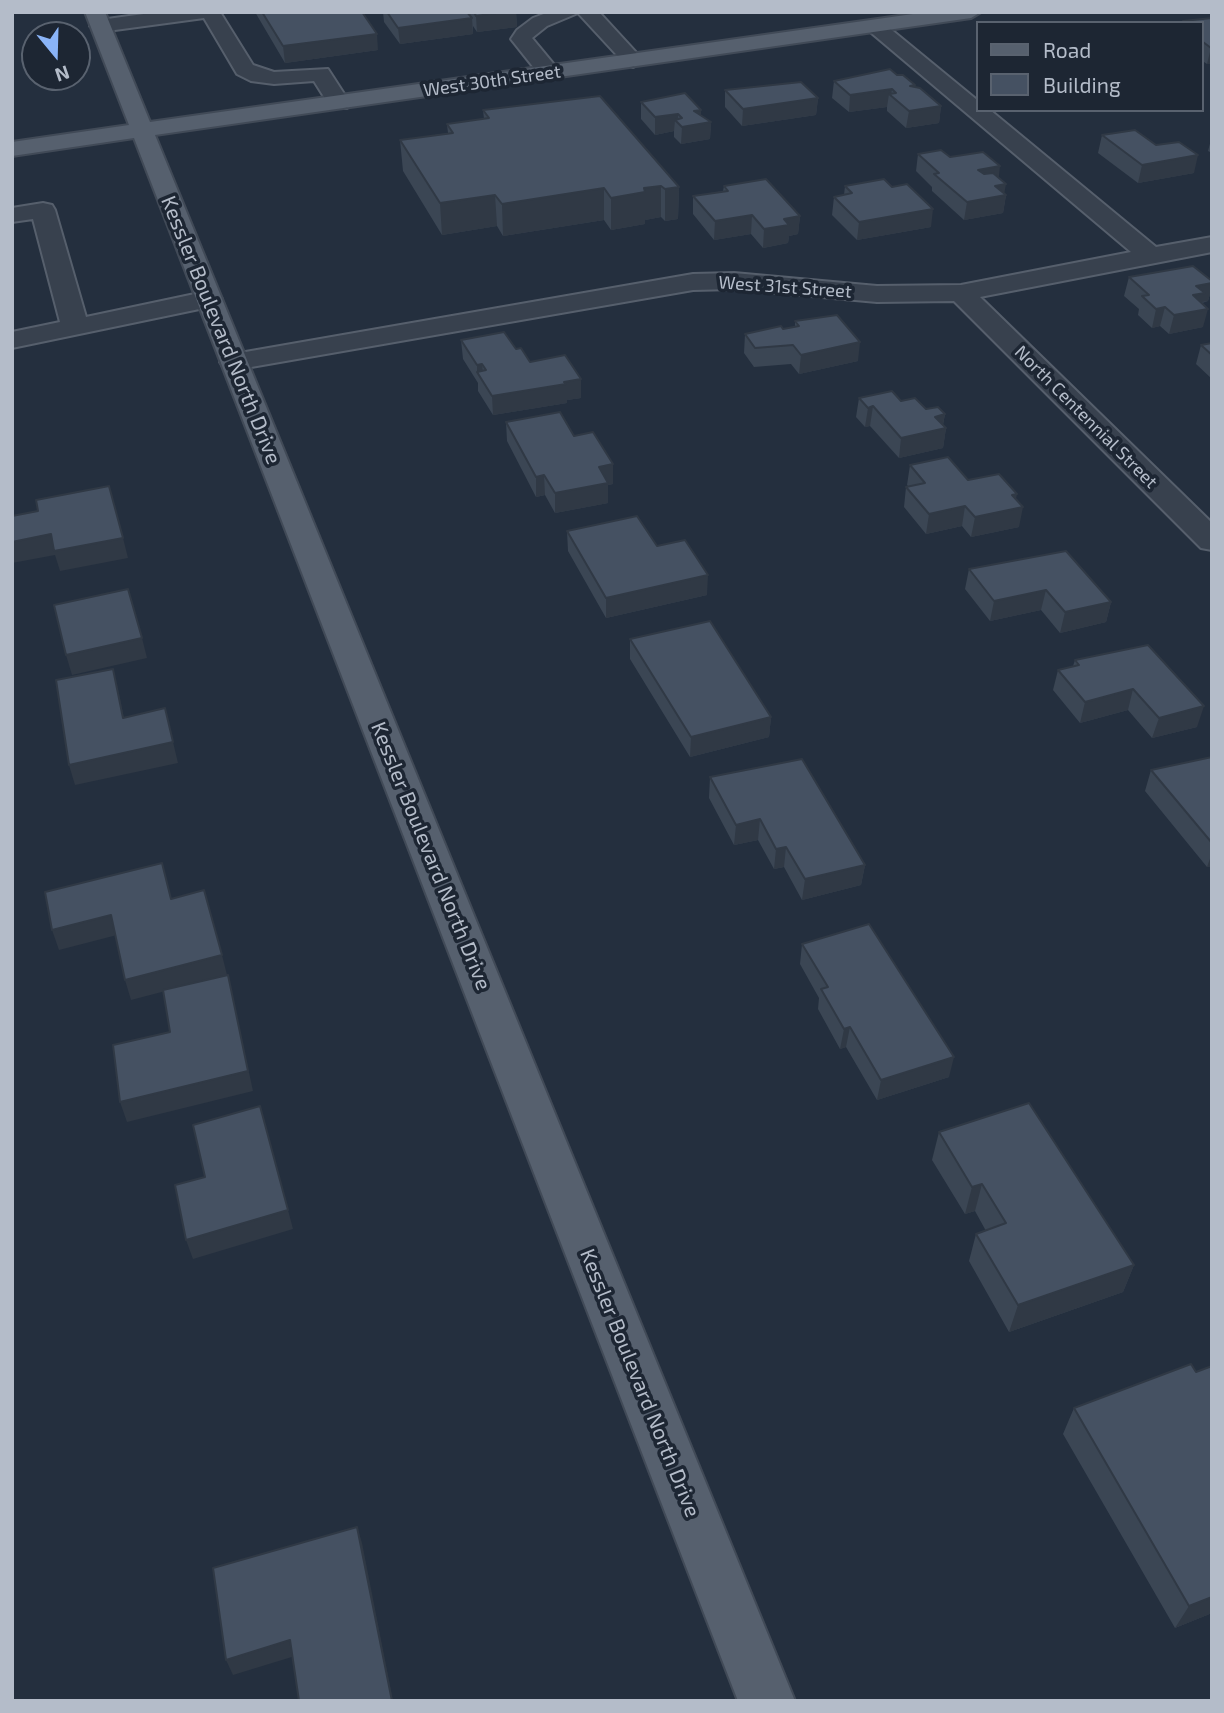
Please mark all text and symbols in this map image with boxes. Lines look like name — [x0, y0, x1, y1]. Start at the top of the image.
north arrow — [21, 21, 91, 91]
legend — [976, 21, 1203, 112]
text: Road — [1043, 37, 1091, 62]
text: N — [52, 61, 73, 88]
street label: West 30th Street — [422, 61, 562, 101]
text: Building — [1043, 72, 1121, 97]
street label: Kessler Boulevard North Drive — [156, 192, 286, 468]
street label: West 31st Street — [718, 272, 852, 302]
street label: North Centennial Street — [1010, 341, 1162, 493]
street label: Kessler Boulevard North Drive — [366, 718, 496, 994]
street label: Kessler Boulevard North Drive — [575, 1245, 705, 1521]

